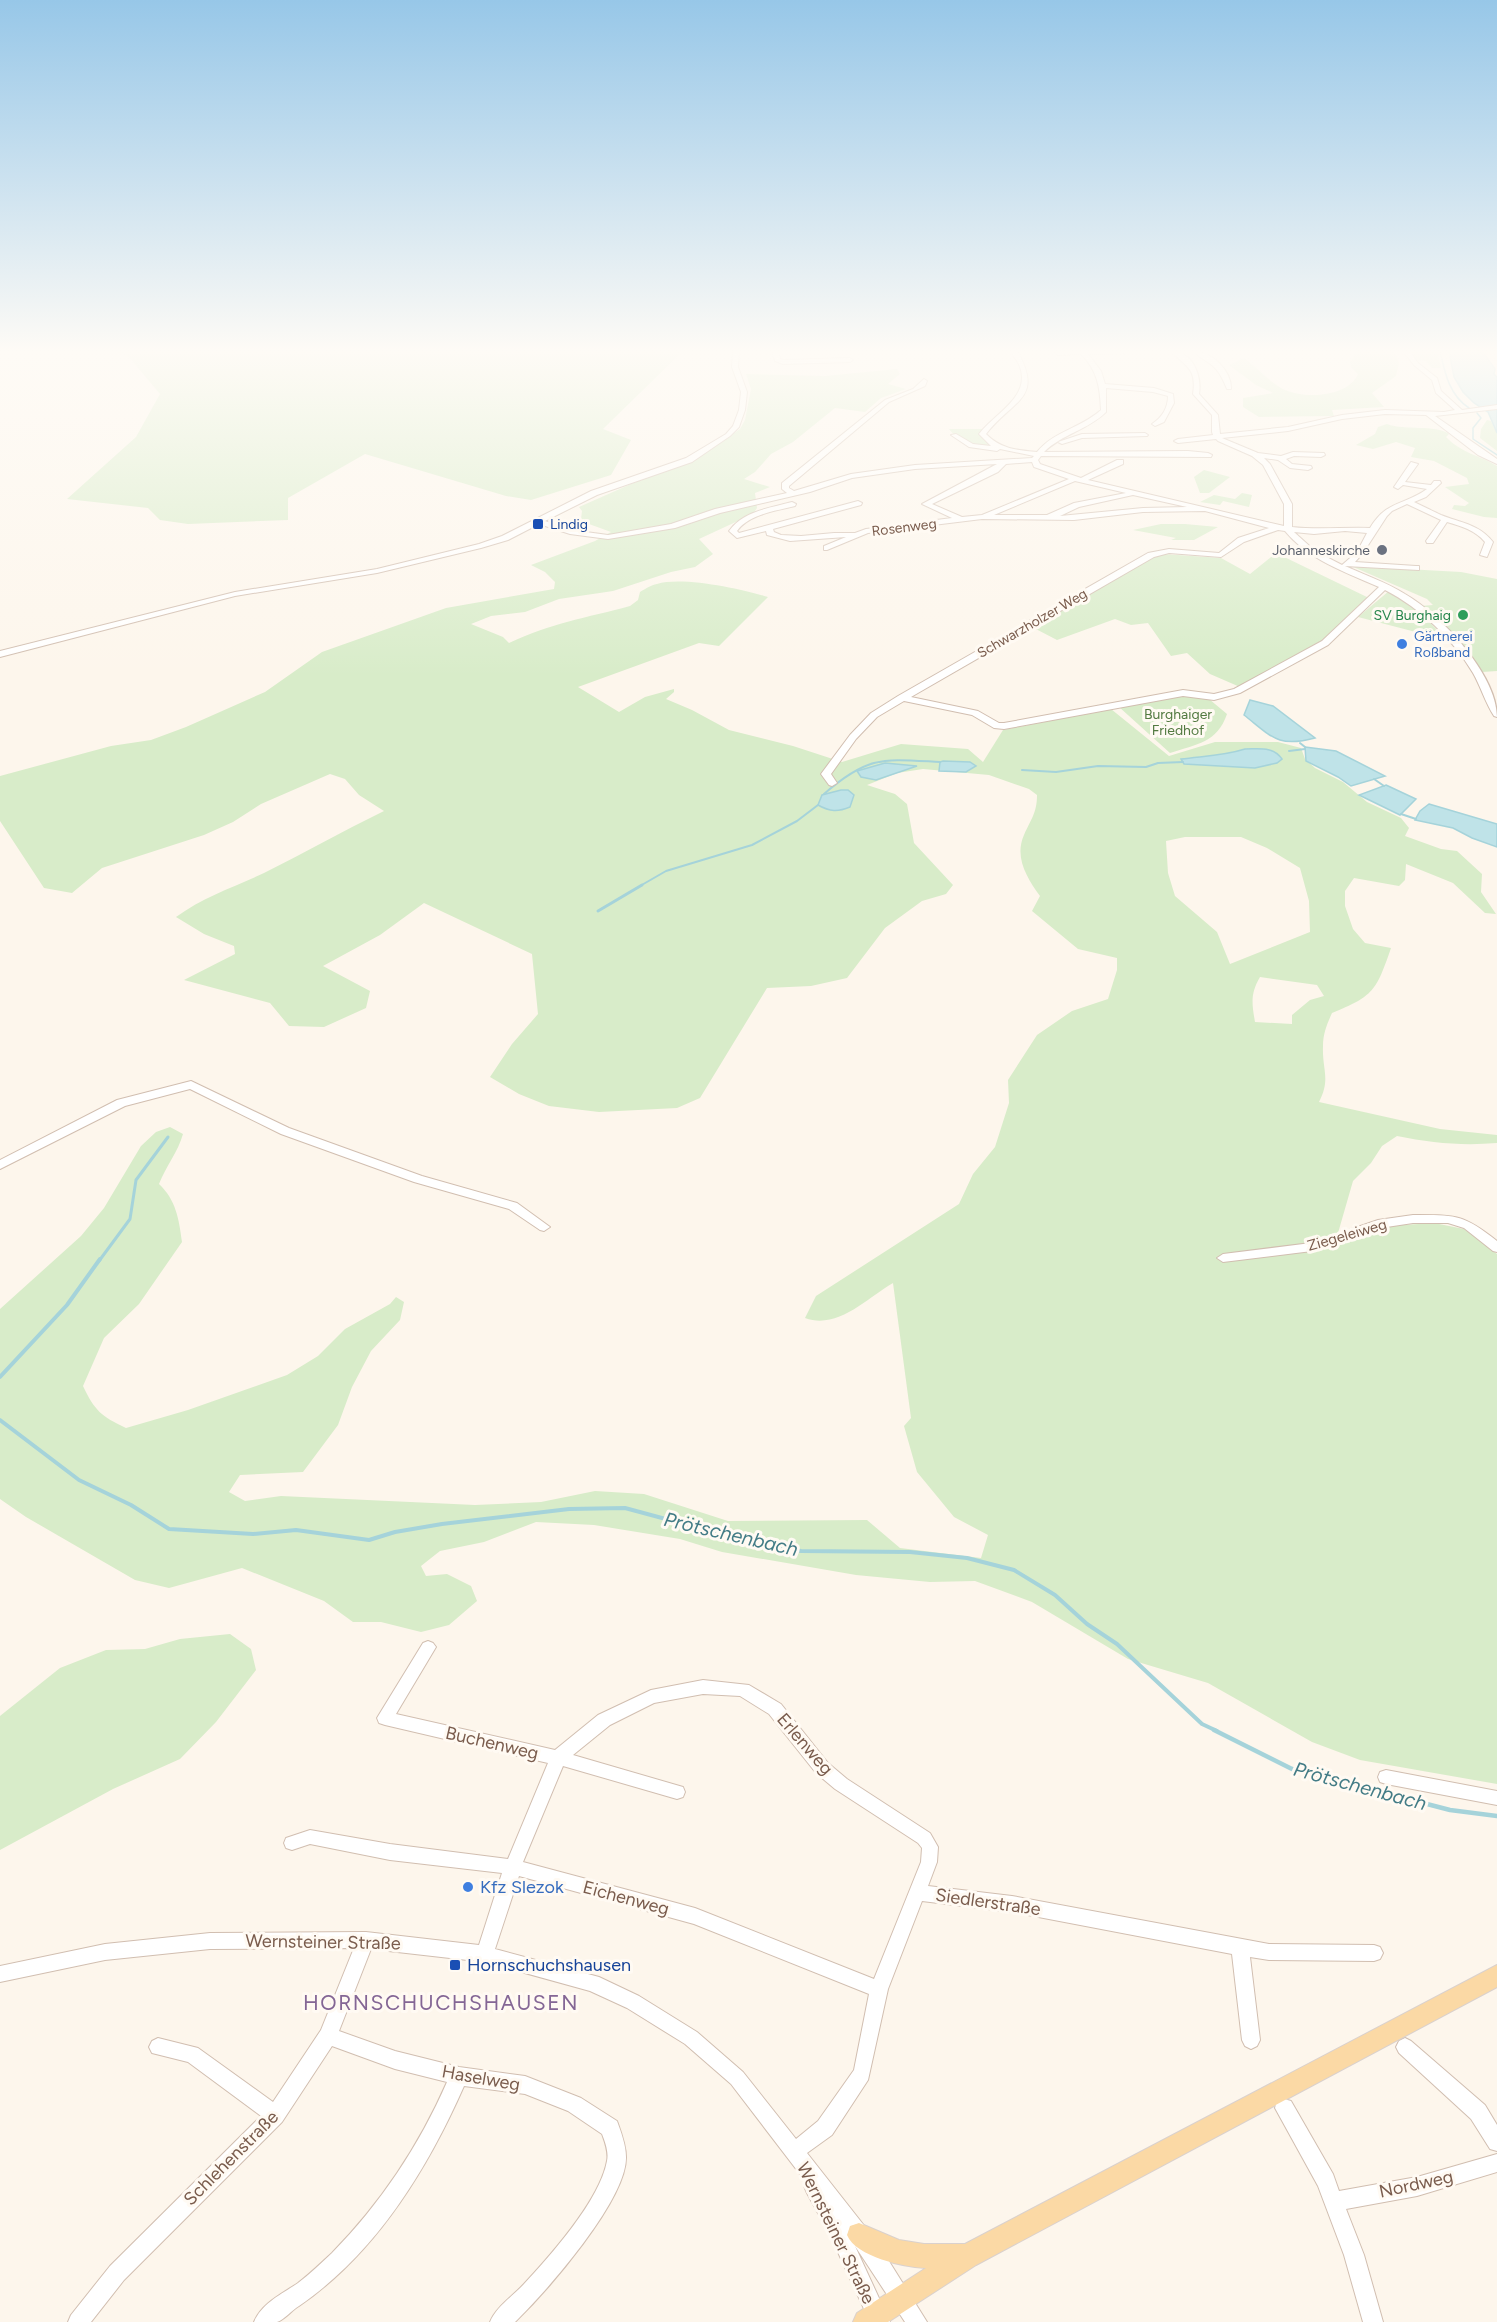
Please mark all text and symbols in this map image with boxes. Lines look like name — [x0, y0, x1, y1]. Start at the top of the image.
street label: Rosenweg — [871, 515, 938, 540]
place label: Lindig — [550, 516, 588, 533]
marker: Lindig — [531, 517, 545, 531]
place label: Johanneskirche — [1272, 542, 1370, 559]
marker: Johanneskirche — [1375, 543, 1389, 557]
street label: Schwarzholzer Weg — [974, 585, 1090, 662]
place label: SV Burghaig — [1374, 607, 1451, 624]
marker: SV Burghaig — [1456, 608, 1470, 622]
place label: Gärtnerei Roßband — [1414, 628, 1473, 661]
marker: Gärtnerei Roßband — [1395, 637, 1409, 651]
park label: Burghaiger Friedhof — [1144, 706, 1212, 739]
street label: Ziegeleiweg — [1305, 1215, 1389, 1255]
water label: Prötschenbach — [662, 1507, 800, 1561]
street label: Erlenweg — [772, 1709, 838, 1779]
street label: Buchenweg — [443, 1722, 541, 1764]
water label: Prötschenbach — [1291, 1757, 1429, 1815]
place label: Kfz Slezok — [480, 1876, 564, 1898]
street label: Eichenweg — [580, 1876, 672, 1920]
marker: Kfz Slezok — [461, 1880, 475, 1894]
street label: Siedlerstraße — [934, 1884, 1042, 1920]
street label: Wernsteiner Straße — [245, 1930, 401, 1954]
place label: Hornschuchshausen — [467, 1954, 631, 1976]
marker: Hornschuchshausen — [448, 1958, 462, 1972]
district label: HORNSCHUCHSHAUSEN — [303, 1990, 579, 2015]
street label: Haselweg — [440, 2060, 522, 2096]
street label: Schlehenstraße — [179, 2106, 283, 2210]
street label: Wernsteiner Straße — [792, 2158, 880, 2308]
street label: Nordweg — [1377, 2165, 1455, 2203]

